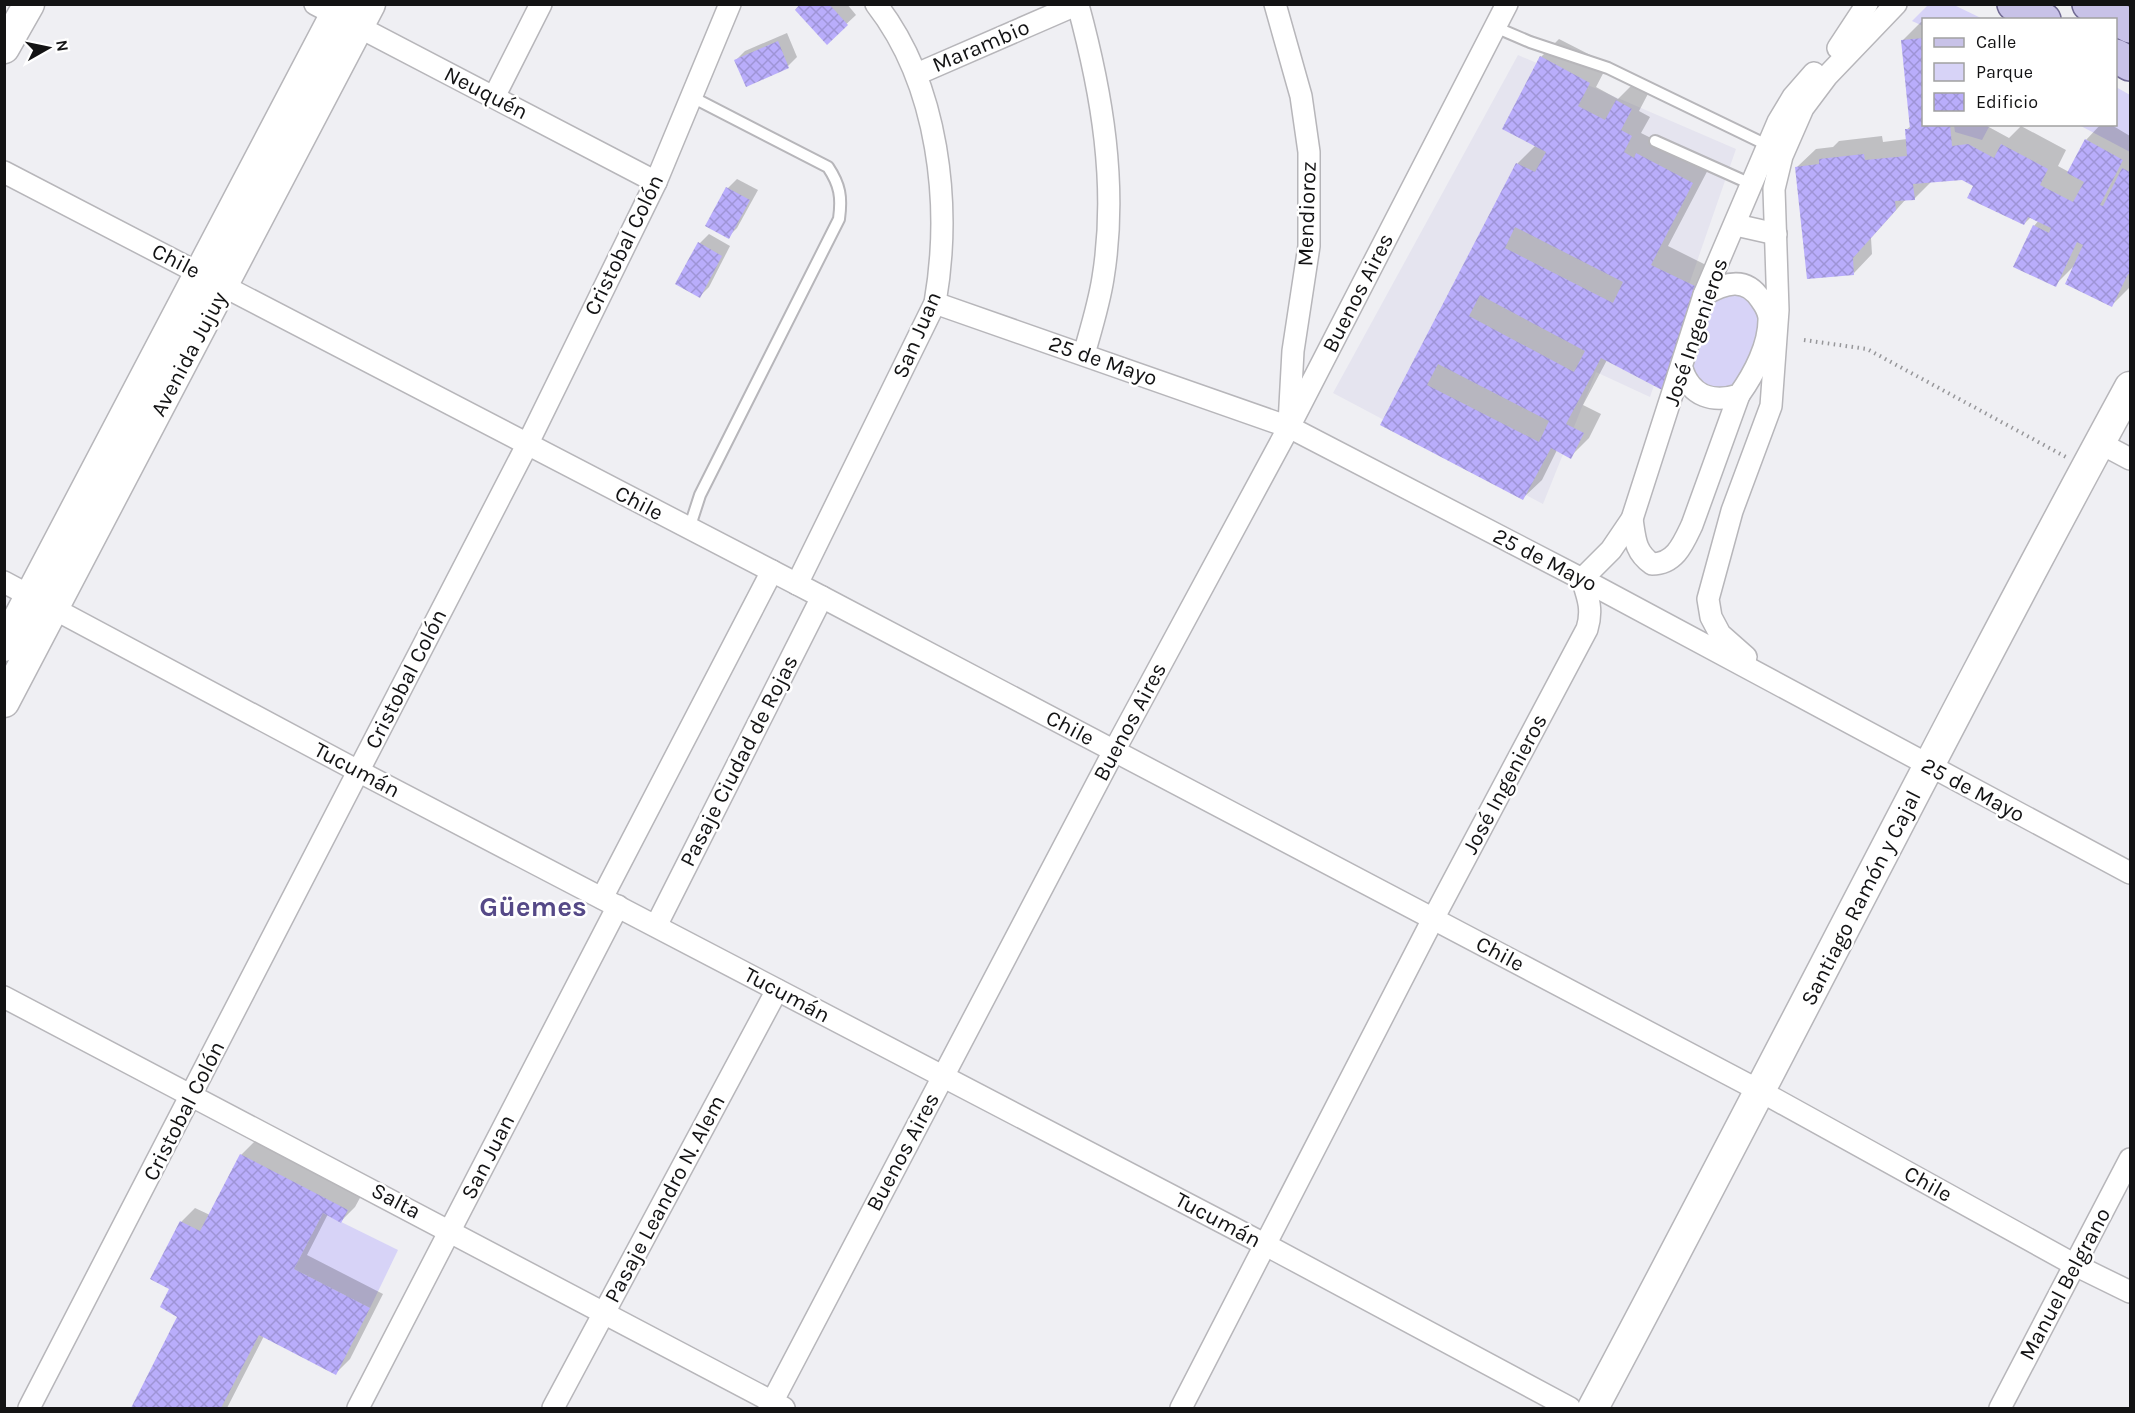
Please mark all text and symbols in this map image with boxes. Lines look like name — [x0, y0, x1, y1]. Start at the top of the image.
street label: Marambio — [929, 14, 1033, 78]
north arrow — [18, 18, 78, 78]
legend — [1922, 18, 2117, 126]
text: Calle — [1976, 31, 2016, 53]
text: N — [52, 39, 73, 53]
street label: Neuquén — [440, 61, 532, 125]
text: Parque — [1976, 61, 2033, 83]
text: Edificio — [1976, 91, 2038, 113]
street label: Mendioroz — [1292, 161, 1322, 267]
street label: Cristobal Colón — [579, 170, 669, 320]
street label: Buenos Aires — [1317, 229, 1399, 357]
street label: Chile — [147, 238, 205, 284]
street label: José Ingenieros — [1659, 255, 1733, 409]
street label: Avenida Jujuy — [145, 287, 233, 421]
street label: San Juan — [887, 288, 947, 382]
street label: 25 de Mayo — [1045, 330, 1161, 392]
street label: Chile — [610, 480, 668, 526]
street label: 25 de Mayo — [1489, 523, 1601, 597]
street label: Cristobal Colón — [360, 605, 452, 753]
street label: Pasaje Ciudad de Rojas — [674, 651, 804, 871]
street label: Buenos Aires — [1088, 658, 1172, 786]
street label: Chile — [1041, 705, 1099, 751]
street label: José Ingenieros — [1457, 710, 1553, 858]
street label: Tucumán — [310, 737, 404, 803]
street label: 25 de Mayo — [1917, 752, 2029, 828]
street label: Santiago Ramón y Cajal — [1795, 786, 1927, 1010]
district label: Güemes — [479, 890, 587, 923]
street label: Chile — [1471, 931, 1529, 977]
street label: Tucumán — [740, 962, 834, 1028]
street label: Cristobal Colón — [138, 1037, 230, 1185]
street label: Buenos Aires — [861, 1088, 945, 1216]
street label: Pasaje Leandro N. Alem — [599, 1091, 731, 1307]
street label: San Juan — [456, 1110, 520, 1204]
street label: Chile — [1899, 1160, 1957, 1208]
street label: Salta — [367, 1177, 425, 1225]
street label: Tucumán — [1171, 1187, 1265, 1253]
street label: Manuel Belgrano — [2014, 1203, 2116, 1365]

